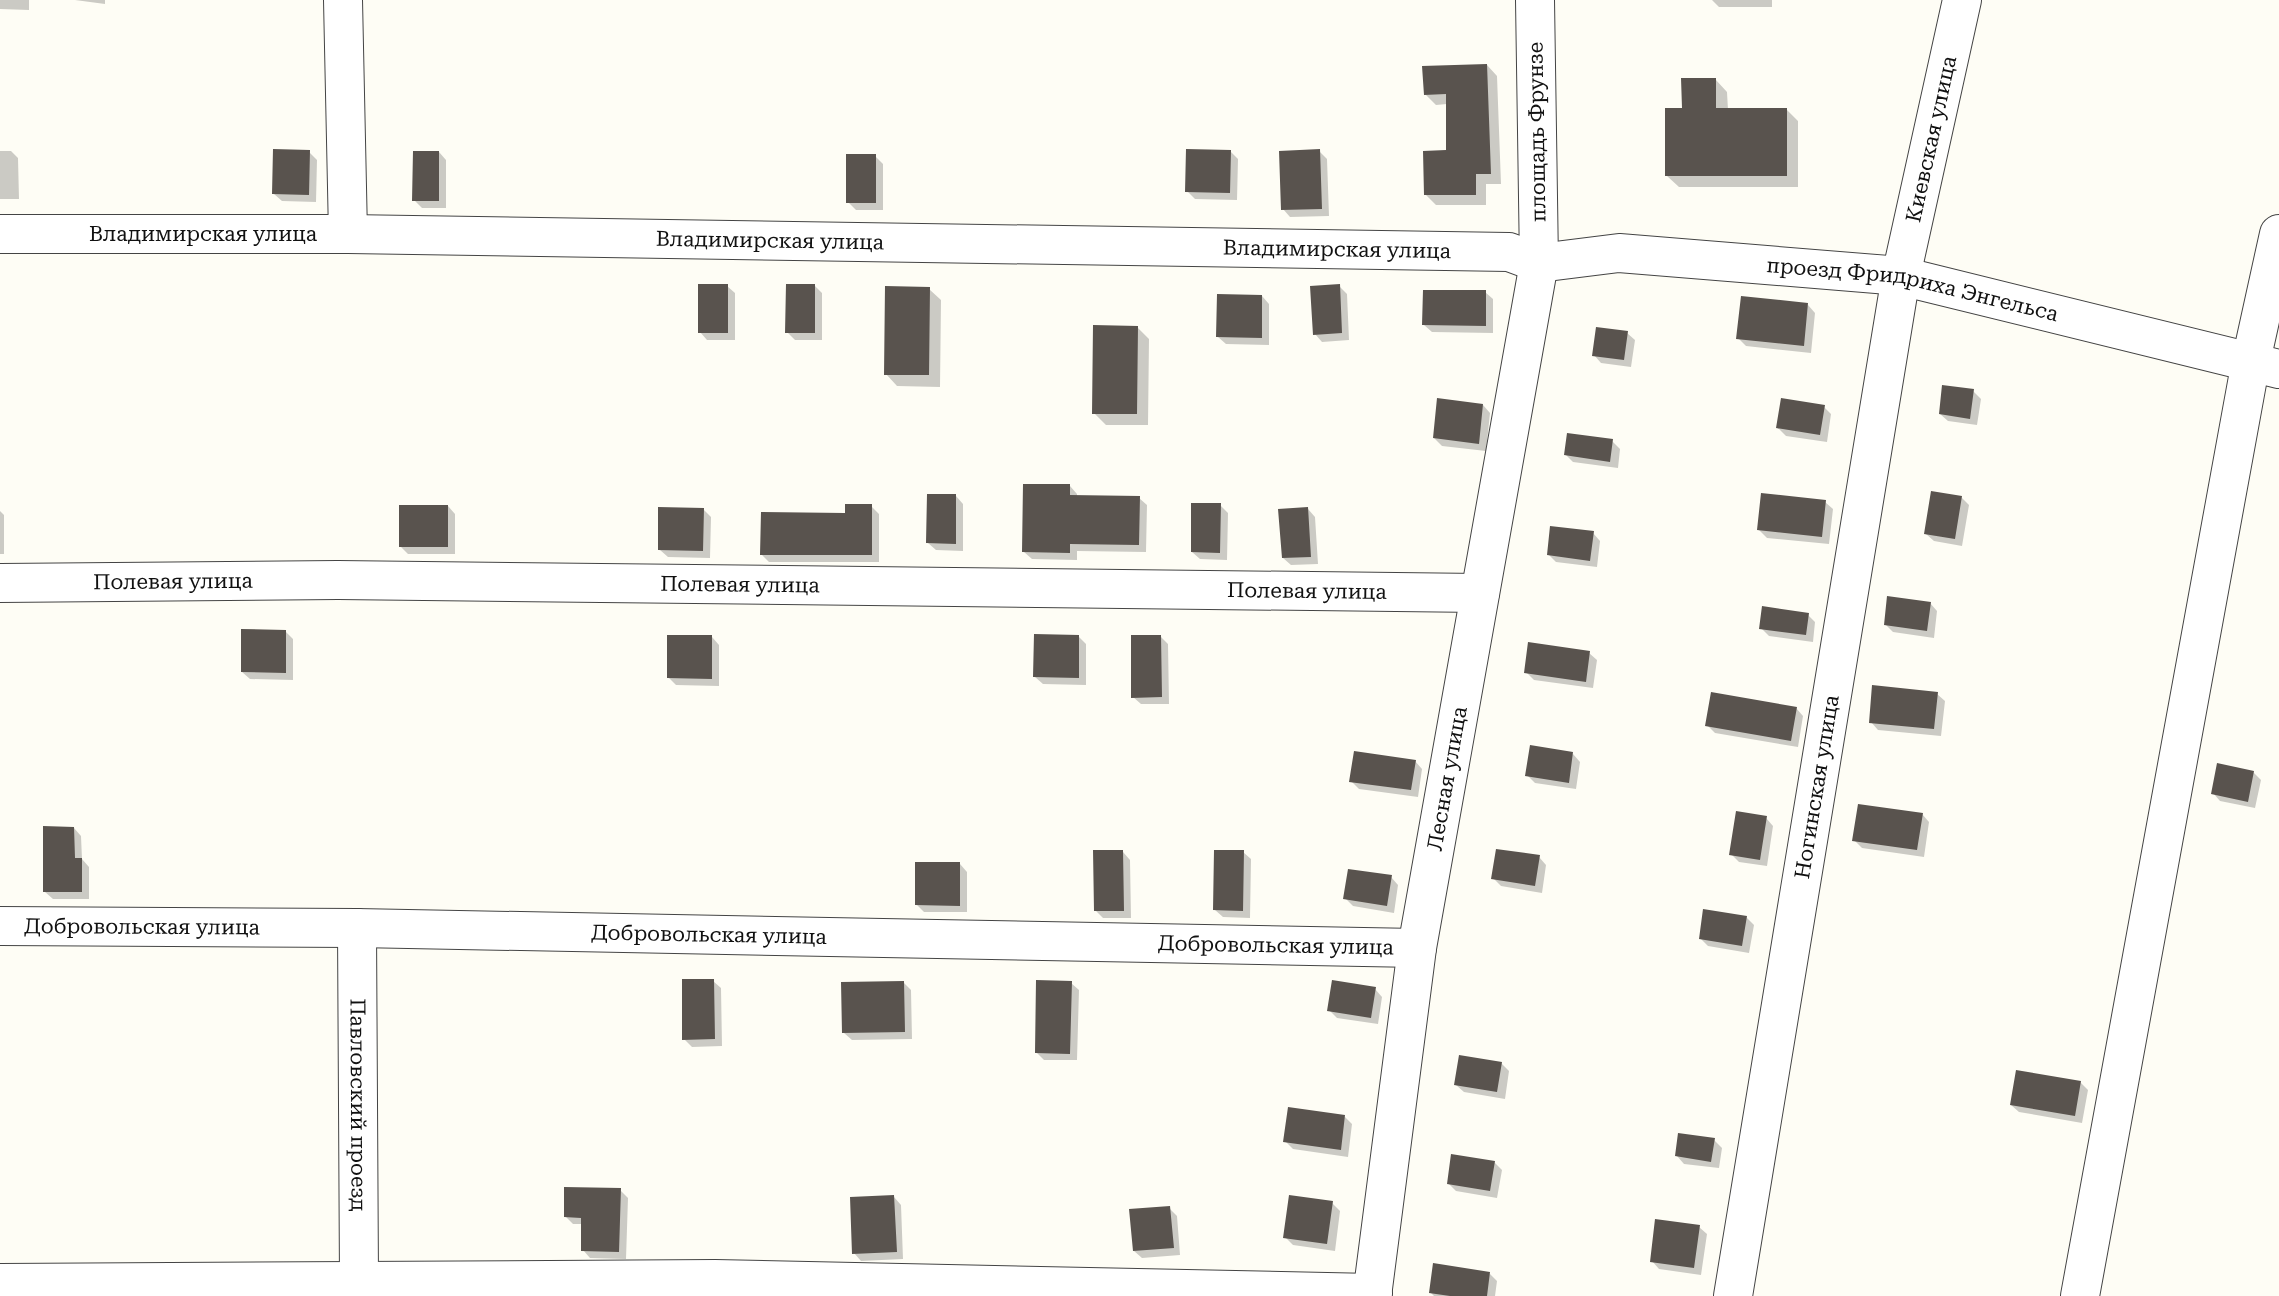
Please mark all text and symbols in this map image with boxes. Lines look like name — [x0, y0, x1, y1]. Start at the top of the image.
street label: площадь Фрунзе — [1523, 42, 1551, 222]
street label: Киевская улица — [1901, 53, 1961, 225]
street label: Владимирская улица — [89, 222, 318, 246]
street label: Владимирская улица — [656, 227, 885, 254]
street label: Владимирская улица — [1223, 236, 1452, 263]
street label: проезд Фридриха Энгельса — [1766, 253, 2061, 326]
street label: Полевая улица — [93, 569, 253, 594]
street label: Полевая улица — [660, 572, 820, 597]
street label: Полевая улица — [1227, 578, 1387, 604]
street label: Ногинская улица — [1790, 693, 1844, 880]
street label: Лесная улица — [1423, 704, 1472, 853]
street label: Добровольская улица — [24, 914, 261, 939]
street label: Добровольская улица — [591, 920, 828, 949]
street label: Добровольская улица — [1158, 931, 1395, 960]
street label: Павловский проезд — [345, 998, 371, 1212]

